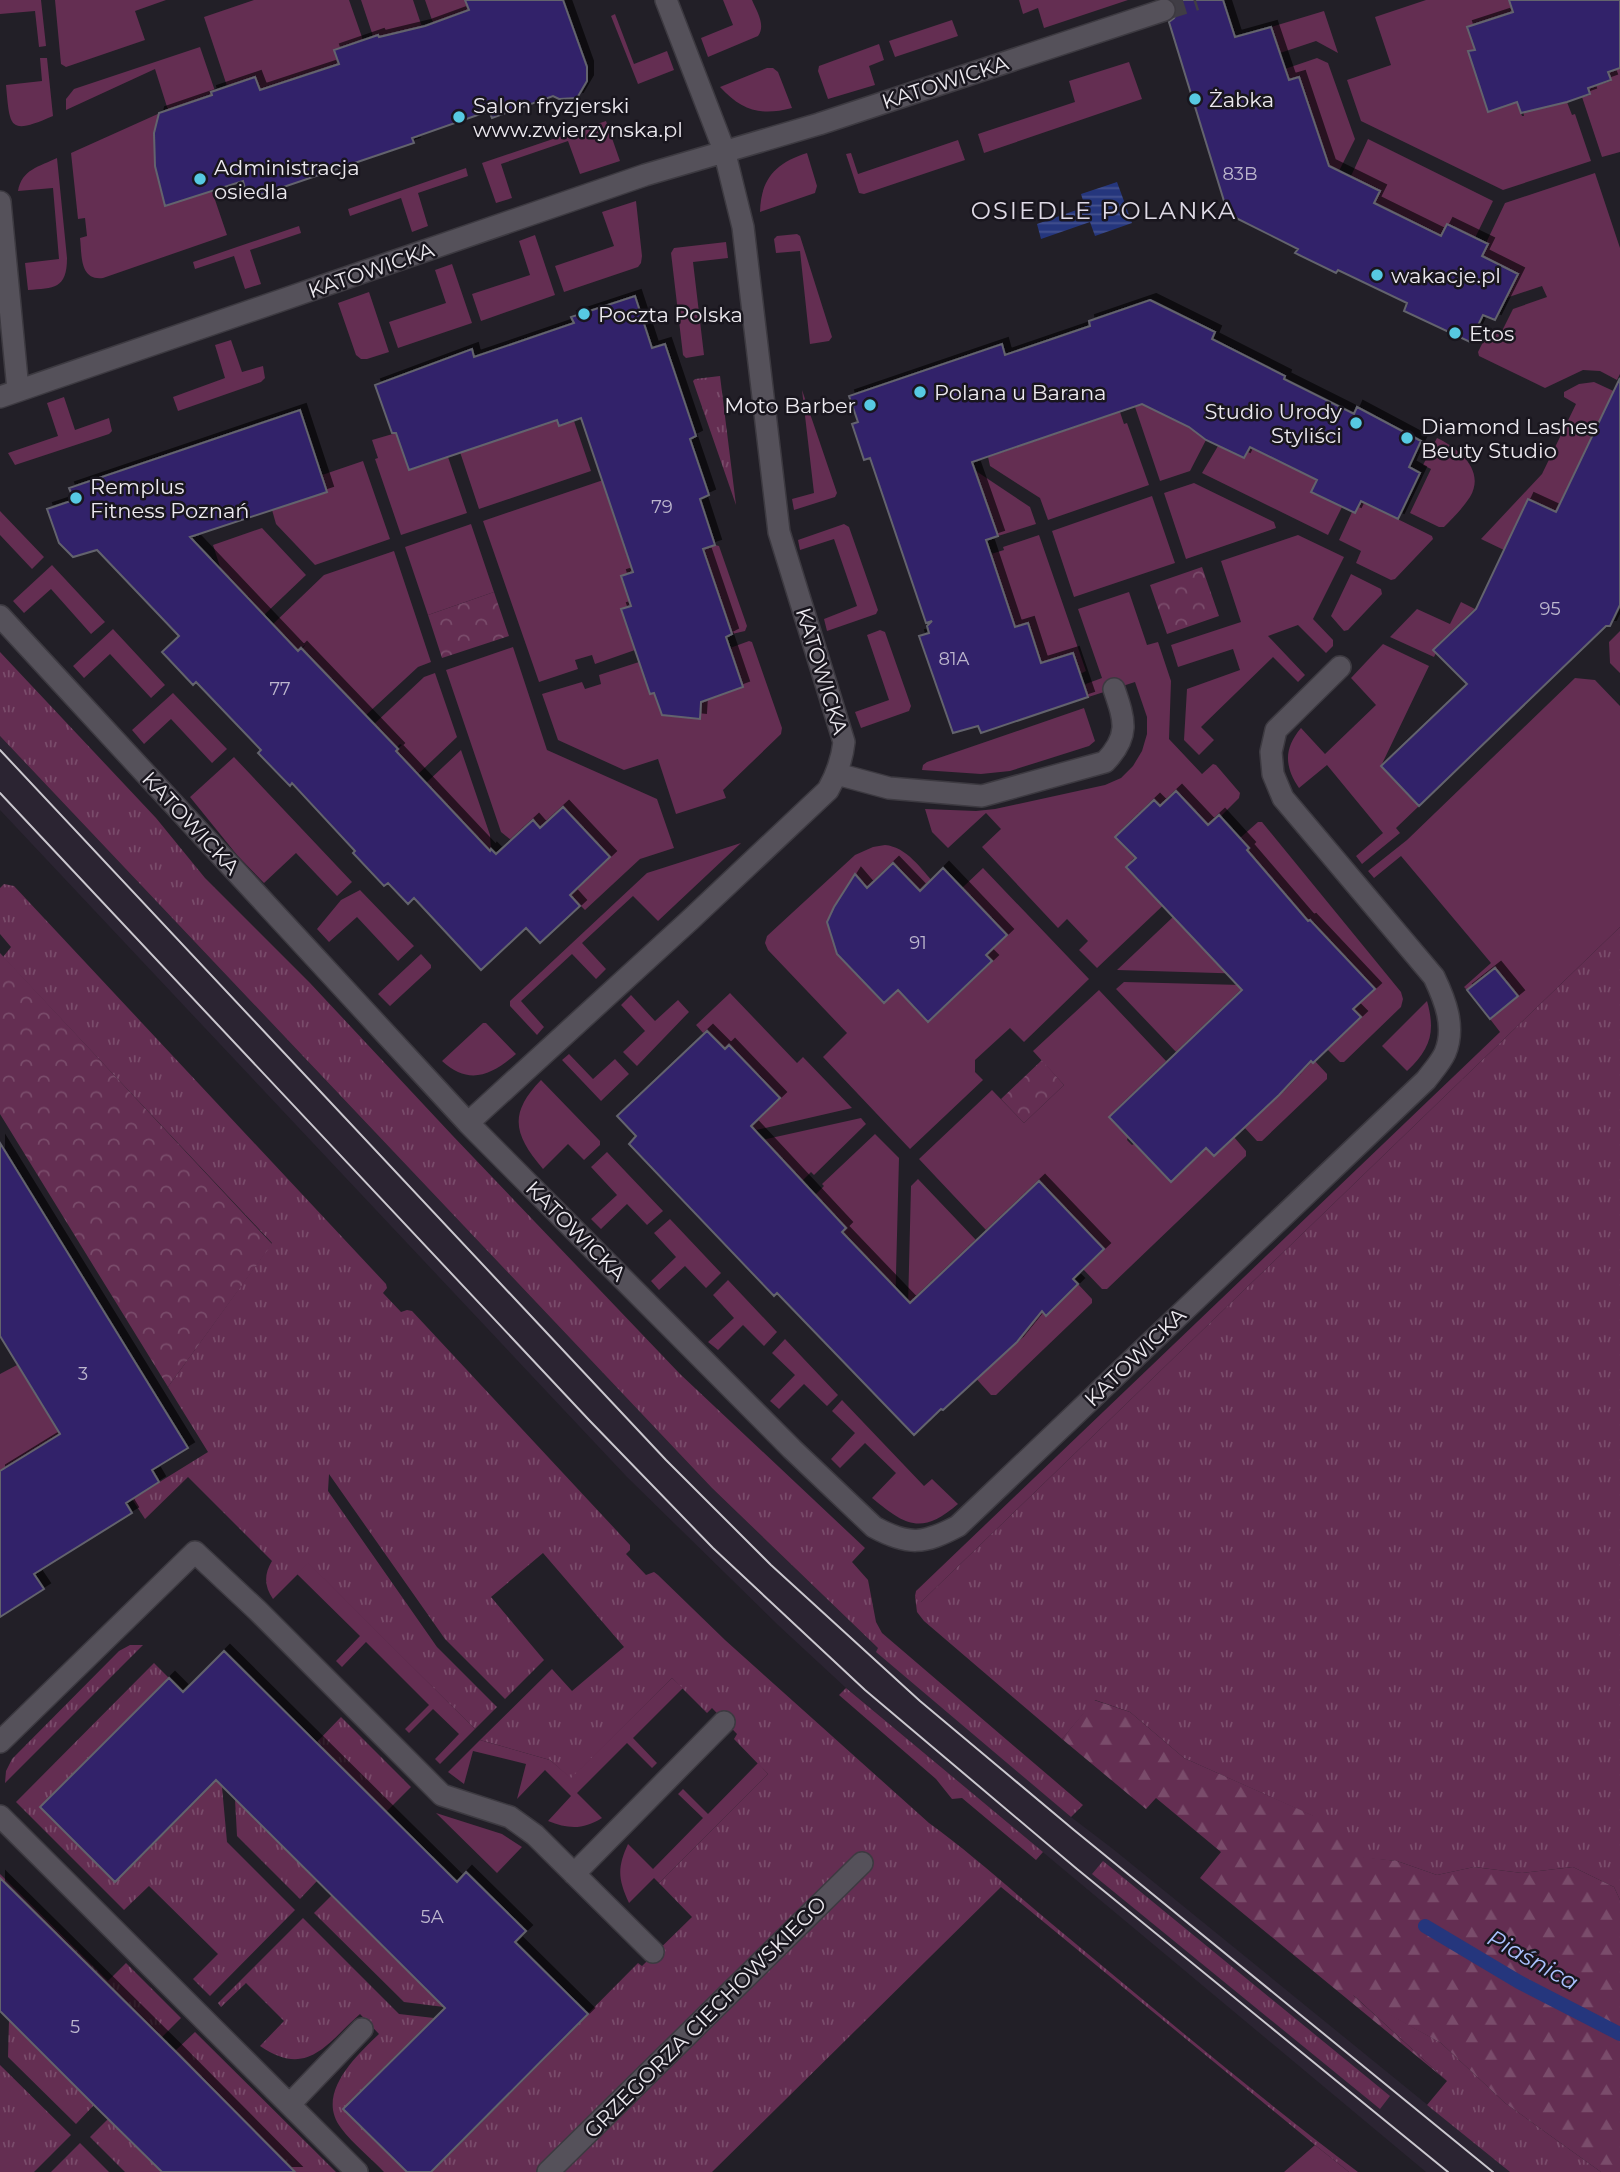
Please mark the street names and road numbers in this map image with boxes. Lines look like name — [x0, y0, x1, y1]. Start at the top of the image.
street label: KATOWICKA — [879, 50, 1012, 114]
street label: KATOWICKA — [305, 236, 438, 303]
street label: KATOWICKA — [791, 605, 853, 738]
street label: KATOWICKA — [137, 766, 246, 880]
street label: KATOWICKA — [521, 1176, 632, 1287]
street label: KATOWICKA — [1079, 1302, 1192, 1412]
street label: GRZEGORZA CIECHOWSKIEGO — [579, 1891, 831, 2143]

